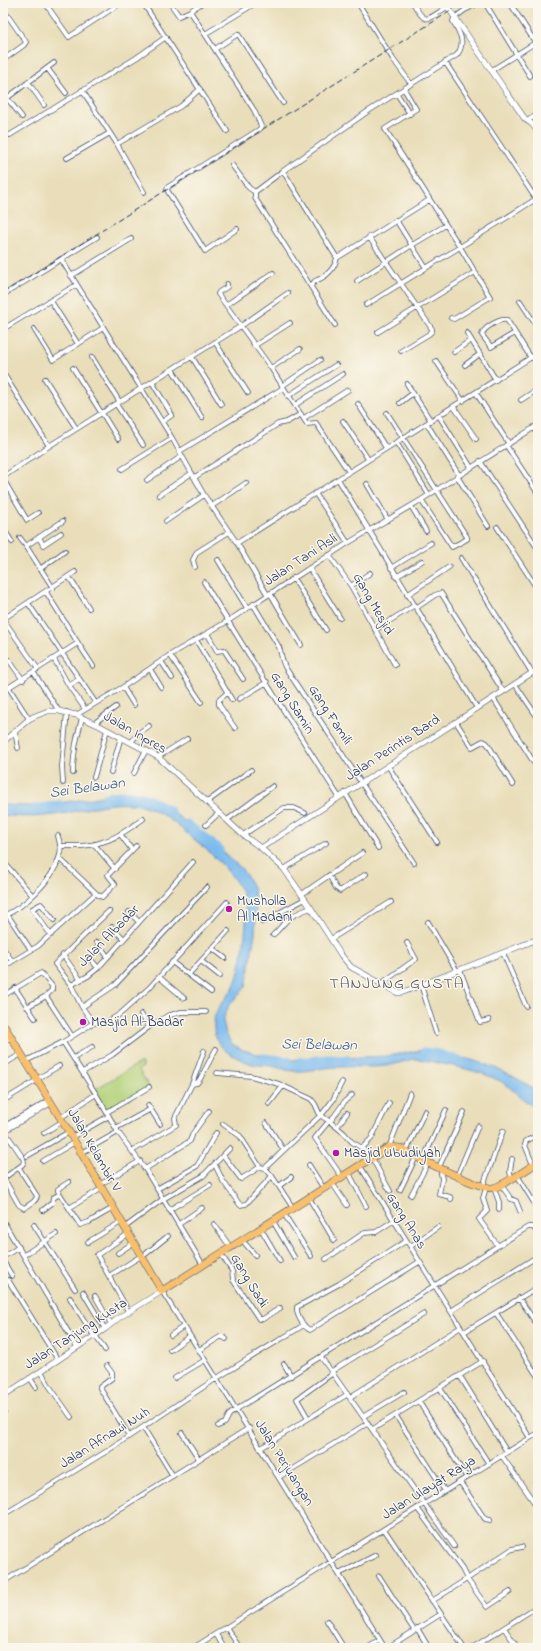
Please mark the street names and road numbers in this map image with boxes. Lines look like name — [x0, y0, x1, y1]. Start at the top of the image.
street label: Jalan Tani Asli — [260, 528, 342, 592]
street label: Gang Mesjid — [346, 569, 399, 639]
street label: Gang Samin — [264, 668, 319, 739]
street label: Gang Famili — [302, 681, 357, 750]
street label: Jalan Inpres — [99, 706, 171, 760]
street label: Jalan Perintis Bard — [342, 709, 445, 787]
street label: Jalan Albadar — [74, 899, 145, 972]
street label: Jalan Kelambir V — [62, 1105, 127, 1196]
street label: Gang Anas — [379, 1189, 432, 1254]
street label: Gang Sadi — [224, 1250, 273, 1313]
street label: Jalan Tanjung Kusta — [20, 1293, 132, 1376]
street label: Jalan Afnawi Nuh — [56, 1402, 154, 1474]
street label: Jalan Perjuangan — [248, 1416, 319, 1511]
street label: Jalan Ulayat Raya — [378, 1451, 481, 1526]

